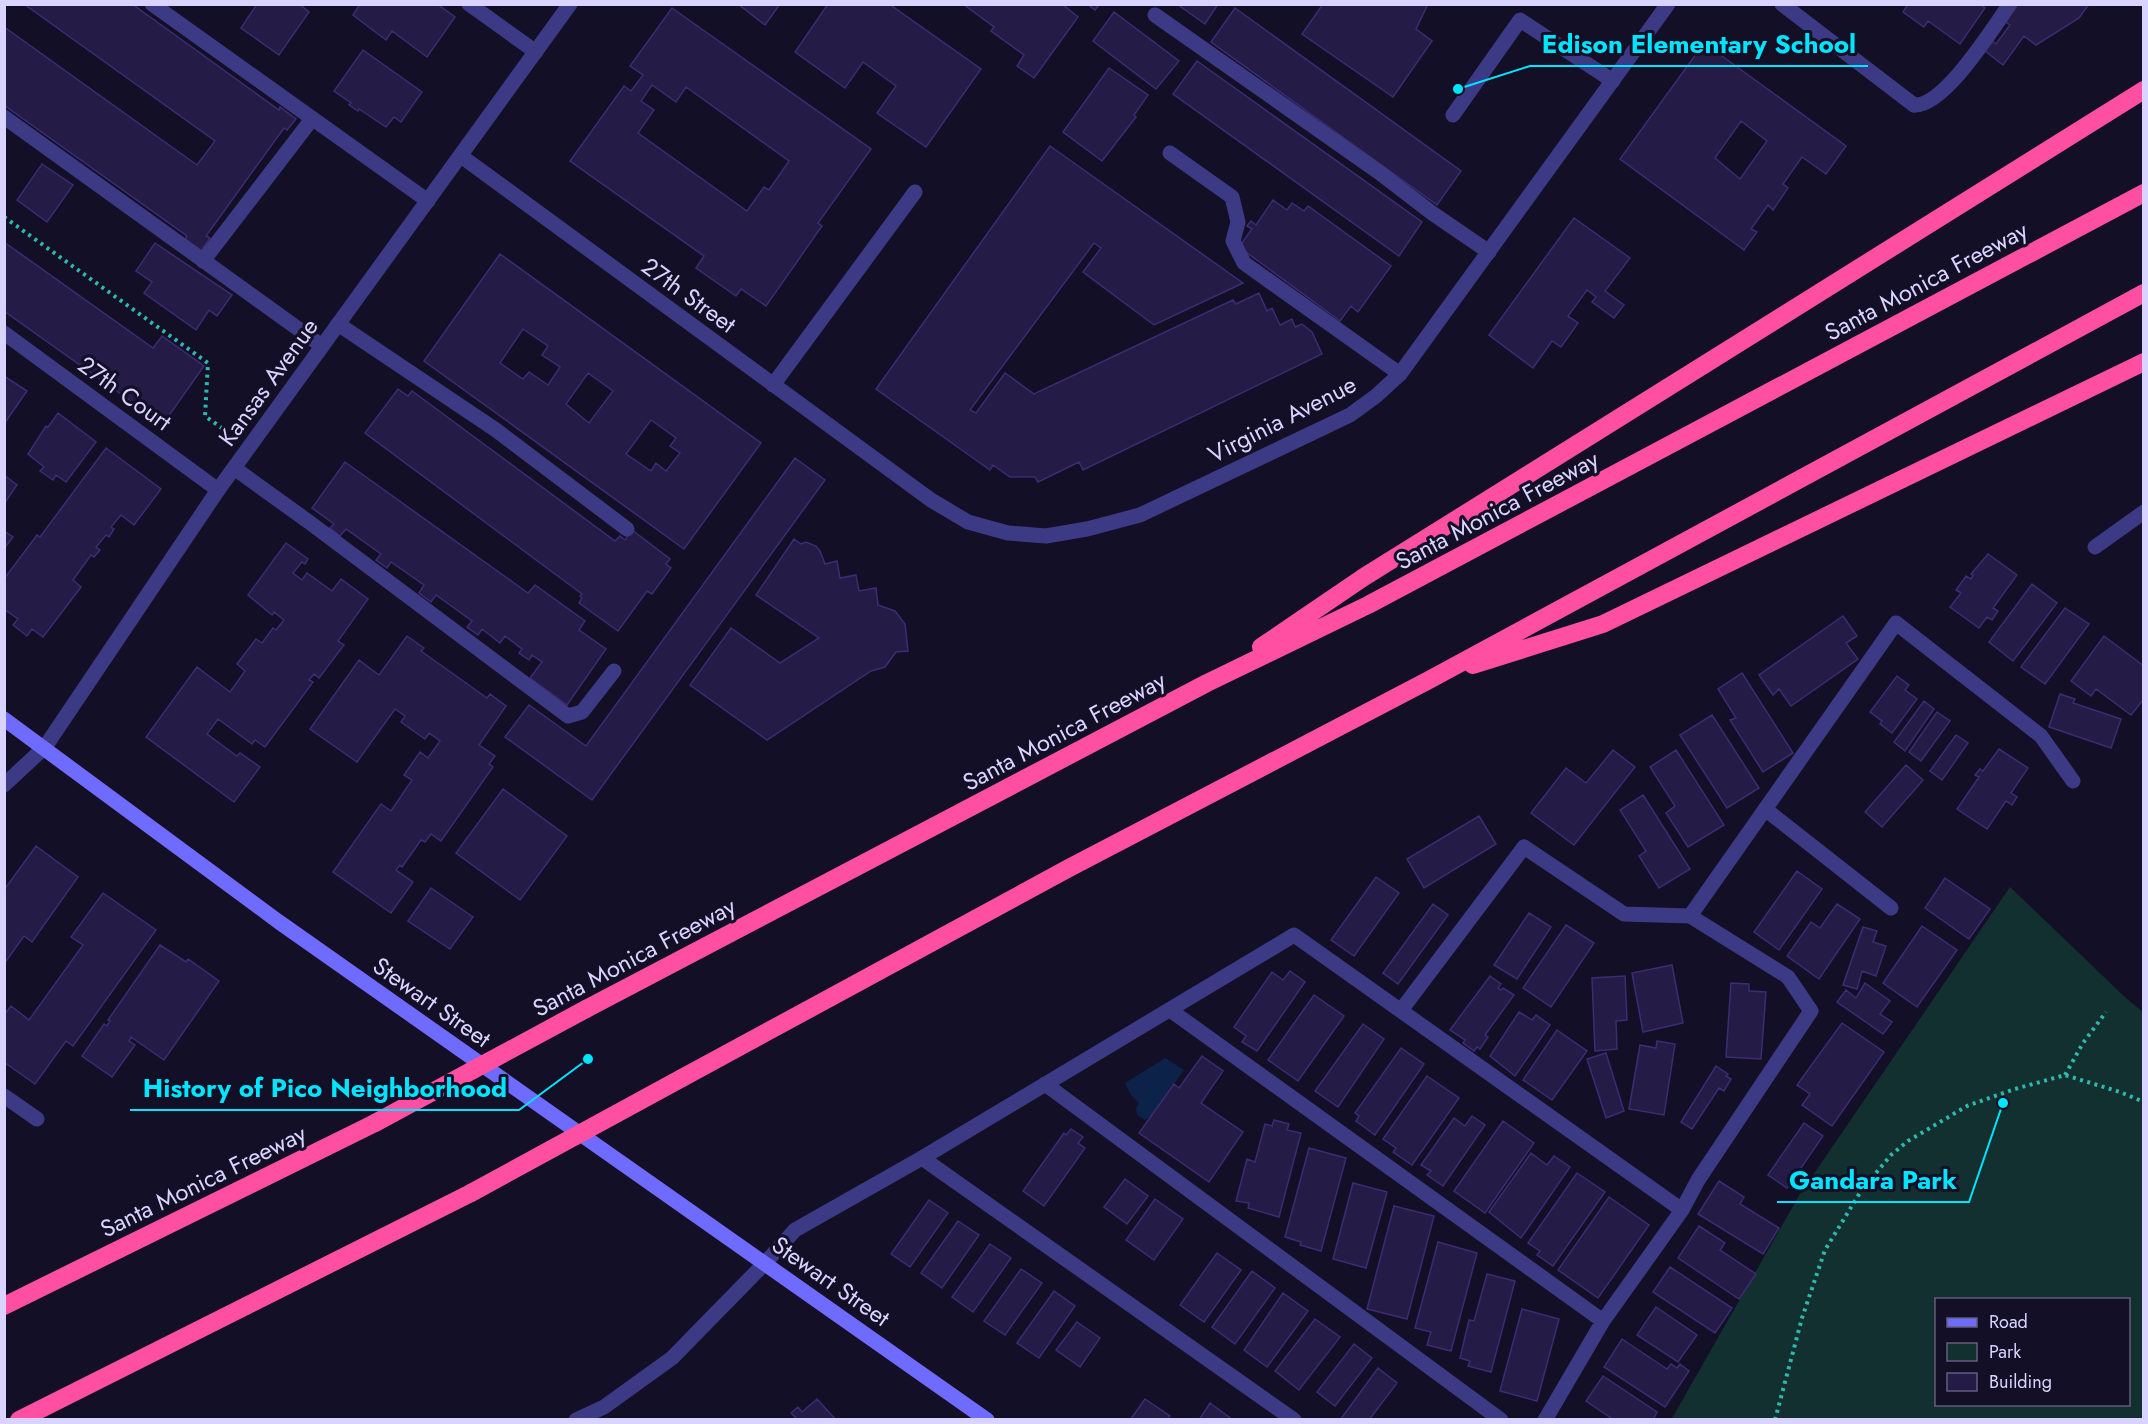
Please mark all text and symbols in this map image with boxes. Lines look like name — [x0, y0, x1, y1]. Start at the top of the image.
callout: Edison Elementary School — [1530, 22, 1868, 66]
text: Edison Elementary School — [1542, 25, 1856, 63]
street label: Santa Monica Freeway — [1818, 212, 2034, 349]
street label: 27th Street — [635, 249, 744, 341]
street label: Kansas Avenue — [210, 311, 326, 453]
street label: 27th Court — [71, 347, 179, 439]
street label: Virginia Avenue — [1202, 367, 1362, 471]
street label: Santa Monica Freeway — [1389, 441, 1605, 578]
street label: Santa Monica Freeway — [956, 662, 1172, 799]
street label: Santa Monica Freeway — [526, 888, 742, 1025]
street label: Stewart Street — [366, 948, 498, 1056]
callout: History of Pico Neighborhood — [130, 1066, 519, 1110]
text: History of Pico Neighborhood — [143, 1069, 507, 1107]
street label: Santa Monica Freeway — [94, 1116, 312, 1246]
callout: Gandara Park — [1777, 1158, 1969, 1202]
text: Gandara Park — [1789, 1161, 1957, 1199]
street label: Stewart Street — [765, 1227, 897, 1335]
legend — [1935, 1298, 2130, 1406]
text: Road — [1989, 1309, 2028, 1335]
text: Park — [1989, 1339, 2021, 1365]
text: Building — [1989, 1369, 2052, 1395]

